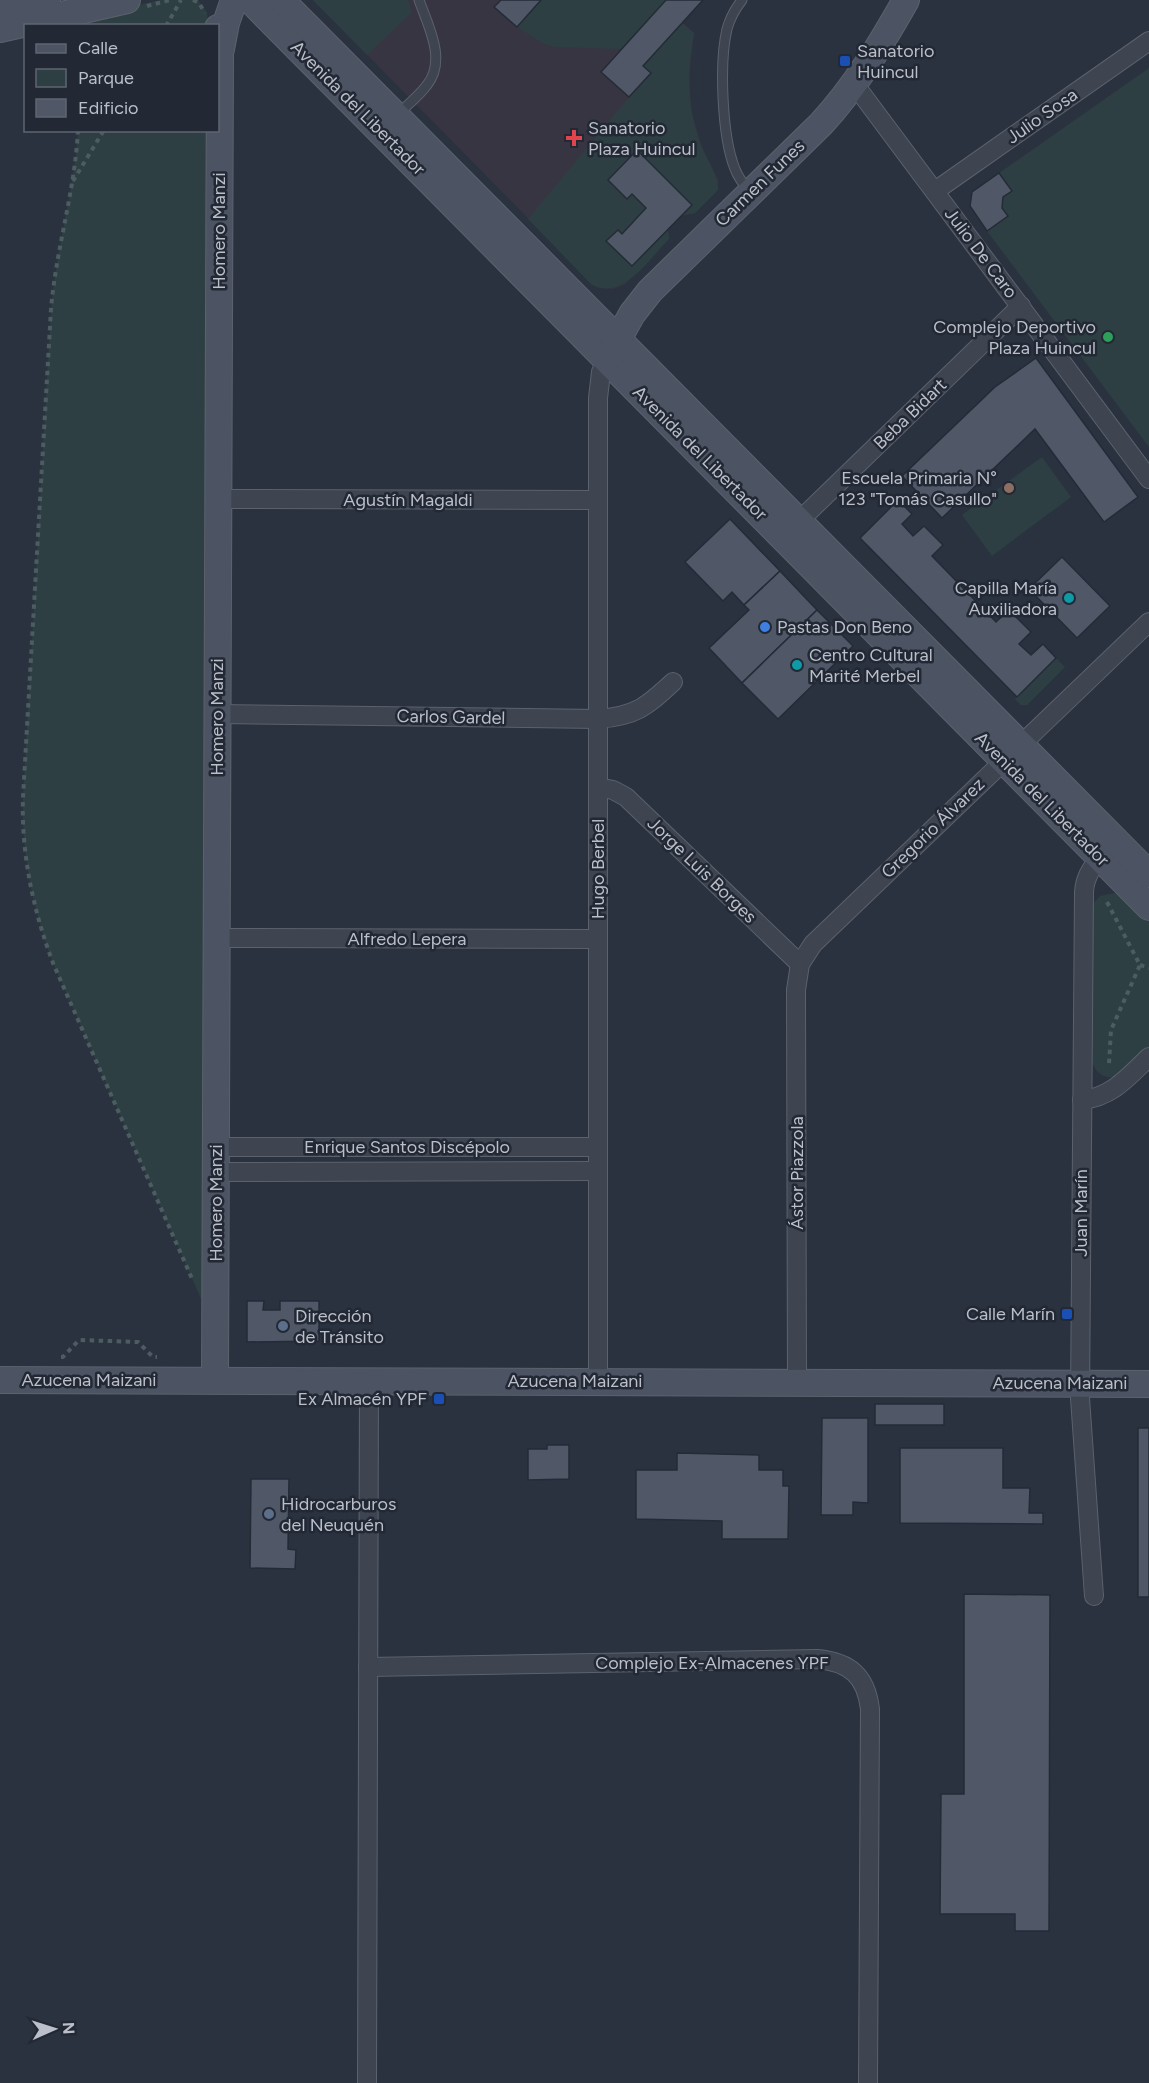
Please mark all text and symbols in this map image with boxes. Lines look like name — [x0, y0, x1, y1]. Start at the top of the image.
legend — [24, 24, 219, 132]
street label: Avenida del Libertador — [286, 36, 430, 180]
text: Calle — [78, 37, 118, 59]
place label: Sanatorio Huincul — [857, 40, 934, 83]
marker: Sanatorio Huincul — [838, 54, 852, 68]
text: Parque — [78, 67, 134, 89]
street label: Julio Sosa — [1002, 84, 1082, 148]
text: Edificio — [78, 97, 139, 119]
place label: Sanatorio Plaza Huincul — [588, 117, 696, 160]
marker: Sanatorio Plaza Huincul — [565, 129, 583, 147]
street label: Carmen Funes — [711, 135, 809, 231]
street label: Homero Manzi — [208, 172, 230, 290]
street label: Julio De Caro — [940, 203, 1022, 303]
place label: Complejo Deportivo Plaza Huincul — [933, 316, 1096, 359]
marker: Complejo Deportivo Plaza Huincul — [1101, 330, 1115, 344]
street label: Beba Bidart — [869, 374, 951, 454]
street label: Avenida del Libertador — [628, 381, 772, 525]
place label: Escuela Primaria N° 123 "Tomás Casullo" — [838, 467, 997, 510]
marker: Escuela Primaria N° 123 "Tomás Casullo" — [1002, 481, 1016, 495]
street label: Agustín Magaldi — [343, 489, 473, 511]
place label: Capilla María Auxiliadora — [955, 577, 1057, 620]
marker: Capilla María Auxiliadora — [1062, 591, 1076, 605]
place label: Pastas Don Beno — [777, 616, 912, 638]
marker: Pastas Don Beno — [758, 620, 772, 634]
place label: Centro Cultural Marité Merbel — [809, 644, 933, 687]
street label: Homero Manzi — [206, 658, 228, 776]
marker: Centro Cultural Marité Merbel — [790, 658, 804, 672]
street label: Carlos Gardel — [396, 705, 506, 729]
street label: Avenida del Libertador — [970, 727, 1114, 871]
street label: Gregorio Álvarez — [877, 773, 989, 883]
street label: Jorge Luis Borges — [643, 812, 761, 928]
street label: Hugo Berbel — [587, 819, 609, 919]
street label: Alfredo Lepera — [347, 928, 467, 950]
street label: Ástor Piazzola — [786, 1116, 808, 1230]
street label: Enrique Santos Discépolo — [304, 1136, 510, 1158]
street label: Homero Manzi — [205, 1144, 227, 1262]
street label: Juan Marín — [1070, 1169, 1092, 1257]
place label: Calle Marín — [966, 1303, 1055, 1325]
place label: Dirección de Tránsito — [295, 1305, 384, 1348]
marker: Calle Marín — [1060, 1307, 1074, 1321]
marker: Dirección de Tránsito — [276, 1319, 290, 1333]
street label: Azucena Maizani — [21, 1369, 157, 1391]
street label: Azucena Maizani — [507, 1370, 643, 1392]
street label: Azucena Maizani — [992, 1372, 1128, 1394]
place label: Ex Almacén YPF — [298, 1388, 427, 1410]
marker: Ex Almacén YPF — [432, 1392, 446, 1406]
place label: Hidrocarburos del Neuquén — [281, 1493, 396, 1536]
marker: Hidrocarburos del Neuquén — [262, 1507, 276, 1521]
street label: Complejo Ex-Almacenes YPF — [595, 1652, 829, 1674]
north arrow — [24, 1999, 84, 2059]
text: N — [59, 2022, 78, 2035]

